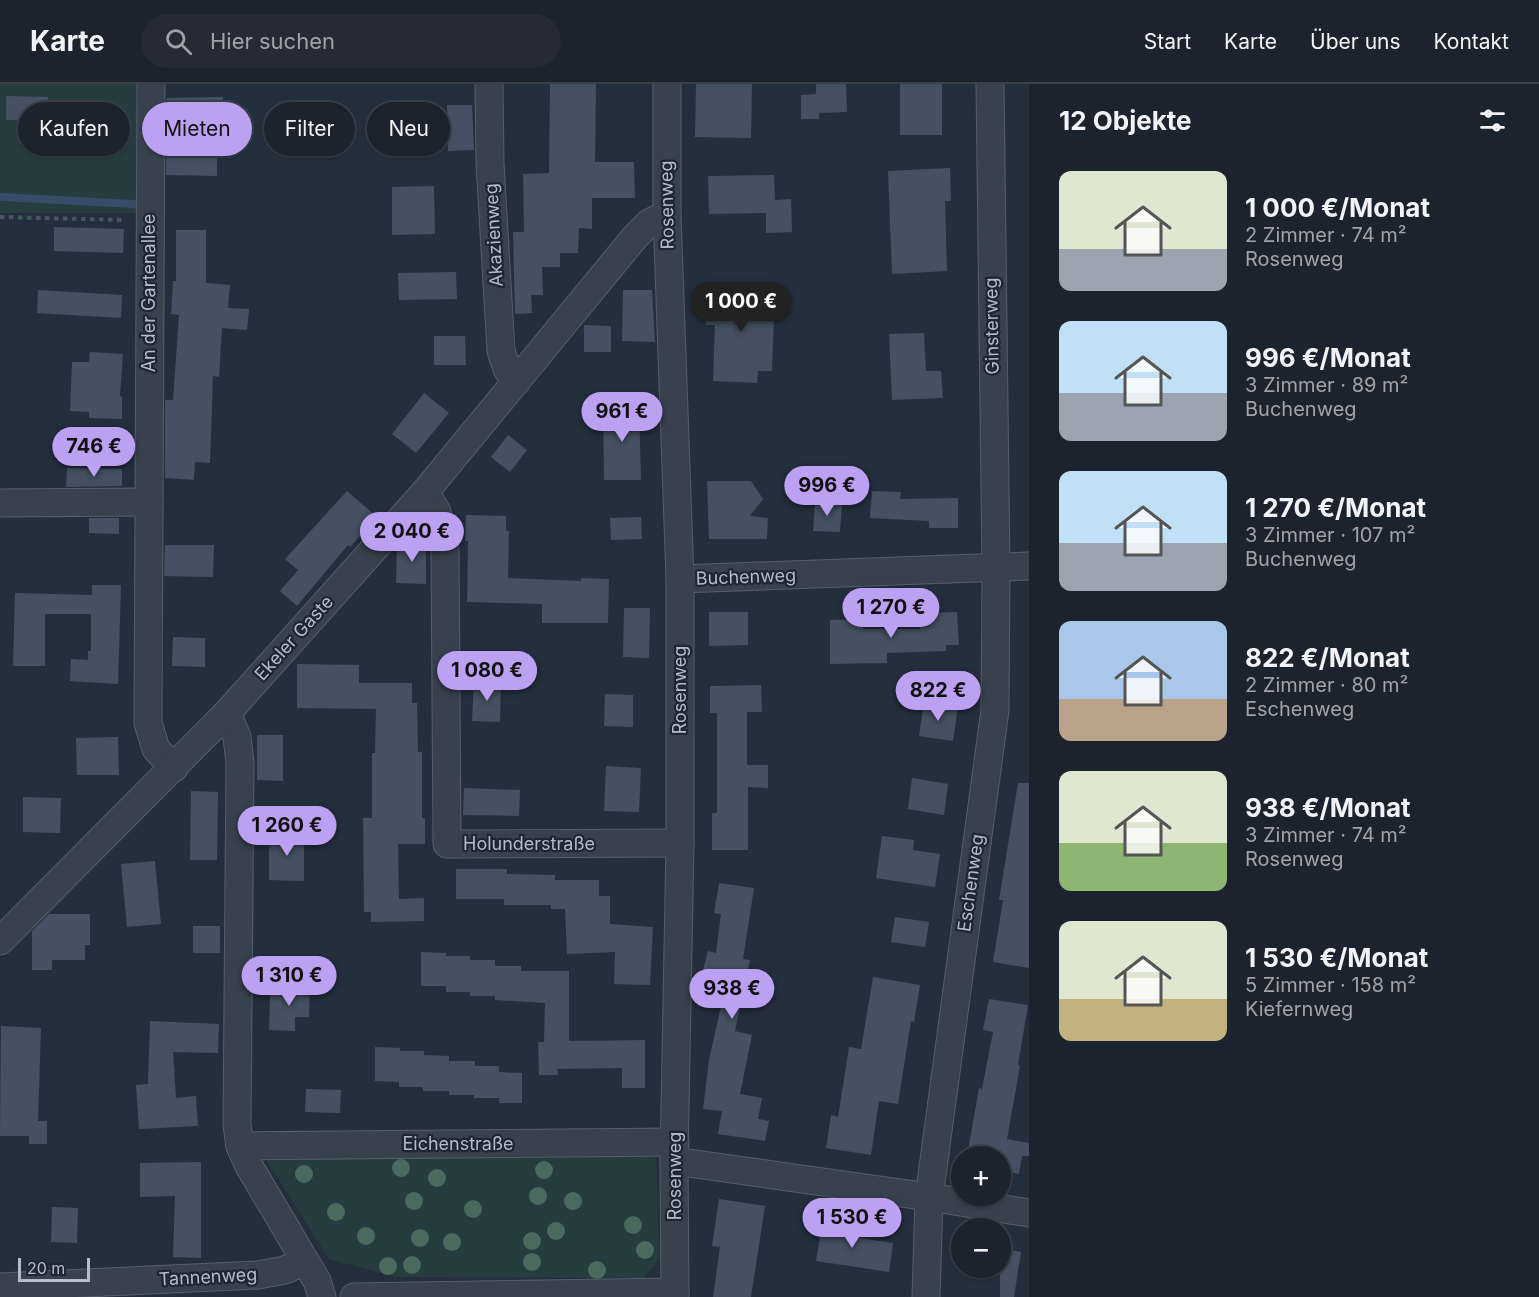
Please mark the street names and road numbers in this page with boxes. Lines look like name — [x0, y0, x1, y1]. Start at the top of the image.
street label: Rosenweg — [655, 160, 678, 250]
street label: Akazienweg — [480, 183, 507, 287]
street label: An der Gartenallee — [138, 214, 159, 372]
street label: Ginsterweg — [980, 277, 1003, 375]
street label: Buchenweg — [695, 564, 797, 589]
street label: Ekeler Gaste — [250, 591, 337, 684]
street label: Rosenweg — [669, 646, 690, 734]
street label: Holunderstraße — [463, 833, 595, 854]
street label: Eschenweg — [953, 833, 988, 933]
street label: Rosenweg — [664, 1132, 685, 1220]
street label: Eichenstraße — [402, 1133, 514, 1154]
street label: Tannenweg — [158, 1263, 258, 1290]

